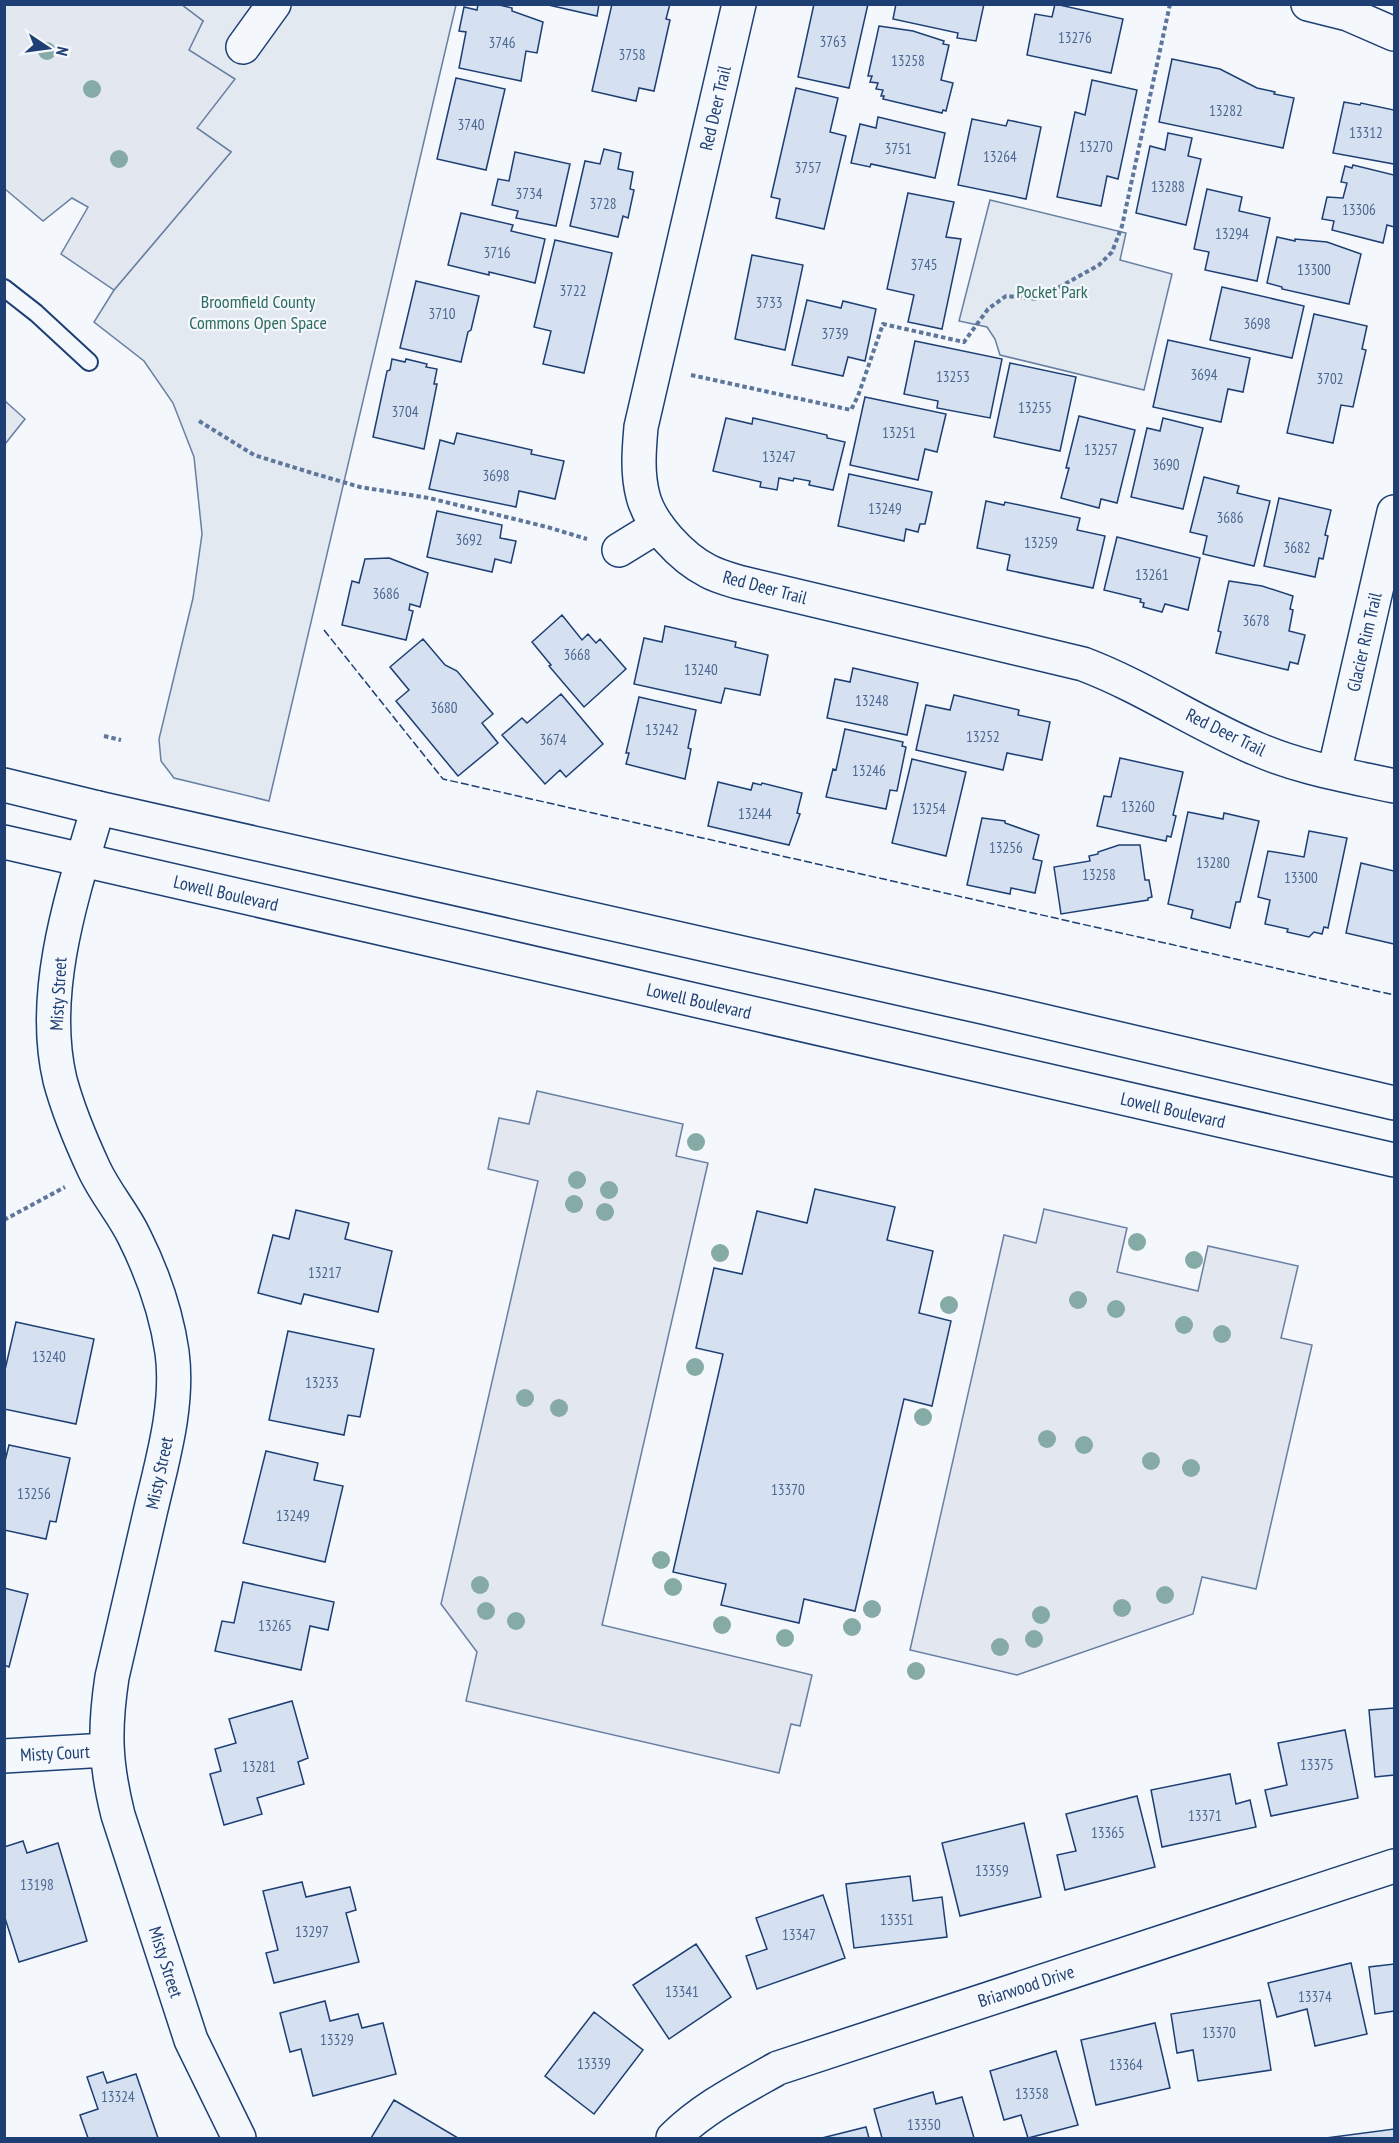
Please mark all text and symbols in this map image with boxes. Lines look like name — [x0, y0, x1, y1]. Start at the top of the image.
north arrow — [18, 18, 78, 78]
house number: 13276 — [1058, 28, 1092, 47]
house number: 3763 — [819, 32, 847, 51]
house number: 3746 — [488, 33, 516, 52]
text: N — [52, 45, 73, 58]
house number: 3758 — [618, 45, 646, 64]
house number: 13258 — [891, 51, 925, 70]
street label: Red Deer Trail — [694, 63, 736, 153]
house number: 13282 — [1209, 101, 1243, 120]
house number: 3740 — [457, 115, 485, 134]
house number: 13312 — [1349, 123, 1383, 142]
house number: 13270 — [1079, 137, 1113, 156]
house number: 3751 — [884, 139, 912, 158]
house number: 13264 — [983, 147, 1017, 166]
house number: 3757 — [794, 158, 822, 177]
house number: 13288 — [1151, 177, 1185, 196]
house number: 3734 — [515, 184, 543, 203]
house number: 3728 — [589, 194, 617, 213]
house number: 13306 — [1342, 200, 1376, 219]
house number: 13294 — [1215, 224, 1249, 243]
house number: 3716 — [483, 243, 511, 262]
house number: 3745 — [910, 255, 938, 274]
house number: 13300 — [1297, 260, 1331, 279]
park label: Pocket Park — [1016, 280, 1088, 303]
house number: 3722 — [559, 281, 587, 300]
park label: Broomfield County Commons Open Space — [189, 290, 327, 334]
house number: 3733 — [755, 293, 783, 312]
house number: 3710 — [428, 304, 456, 323]
house number: 3698 — [1243, 314, 1271, 333]
house number: 3739 — [821, 324, 849, 343]
house number: 3694 — [1190, 365, 1218, 384]
house number: 13253 — [936, 367, 970, 386]
house number: 3702 — [1316, 369, 1344, 388]
house number: 13255 — [1018, 398, 1052, 417]
house number: 3704 — [391, 402, 419, 421]
house number: 13251 — [882, 423, 916, 442]
house number: 13257 — [1084, 440, 1118, 459]
house number: 13247 — [762, 447, 796, 466]
house number: 3690 — [1152, 455, 1180, 474]
house number: 3698 — [482, 466, 510, 485]
house number: 13249 — [868, 499, 902, 518]
house number: 3686 — [1216, 508, 1244, 527]
house number: 3692 — [455, 530, 483, 549]
house number: 13259 — [1024, 533, 1058, 552]
house number: 3682 — [1283, 538, 1311, 557]
street label: Red Deer Trail — [720, 565, 810, 609]
house number: 13261 — [1135, 565, 1169, 584]
house number: 3686 — [372, 584, 400, 603]
street label: Glacier Rim Trail — [1341, 589, 1387, 694]
house number: 3678 — [1242, 611, 1270, 630]
house number: 3668 — [563, 645, 591, 664]
house number: 13240 — [684, 660, 718, 679]
house number: 13248 — [855, 691, 889, 710]
house number: 3680 — [430, 698, 458, 717]
street label: Red Deer Trail — [1182, 703, 1270, 762]
house number: 13242 — [645, 720, 679, 739]
house number: 13252 — [966, 727, 1000, 746]
house number: 3674 — [539, 730, 567, 749]
house number: 13246 — [852, 761, 886, 780]
house number: 13260 — [1121, 797, 1155, 816]
house number: 13254 — [912, 799, 946, 818]
house number: 13244 — [738, 804, 772, 823]
house number: 13256 — [989, 838, 1023, 857]
house number: 13280 — [1196, 853, 1230, 872]
house number: 13258 — [1082, 865, 1116, 884]
house number: 13300 — [1284, 868, 1318, 887]
street label: Lowell Boulevard — [171, 870, 281, 916]
street label: Misty Street — [45, 957, 71, 1031]
street label: Lowell Boulevard — [644, 978, 754, 1024]
street label: Lowell Boulevard — [1118, 1087, 1228, 1133]
house number: 13217 — [308, 1263, 342, 1282]
house number: 13240 — [32, 1347, 66, 1366]
house number: 13233 — [305, 1373, 339, 1392]
street label: Misty Street — [140, 1435, 178, 1511]
house number: 13370 — [771, 1480, 805, 1499]
house number: 13256 — [17, 1484, 51, 1503]
house number: 13249 — [276, 1506, 310, 1525]
house number: 13265 — [258, 1616, 292, 1635]
street label: Misty Court — [19, 1740, 91, 1766]
house number: 13375 — [1300, 1755, 1334, 1774]
house number: 13281 — [242, 1757, 276, 1776]
house number: 13371 — [1188, 1806, 1222, 1825]
house number: 13365 — [1091, 1823, 1125, 1842]
house number: 13359 — [975, 1861, 1009, 1880]
house number: 13198 — [20, 1875, 54, 1894]
house number: 13351 — [880, 1910, 914, 1929]
house number: 13297 — [295, 1922, 329, 1941]
street label: Misty Street — [144, 1923, 188, 2001]
house number: 13347 — [782, 1925, 816, 1944]
street label: Briarwood Drive — [975, 1960, 1077, 2012]
house number: 13341 — [665, 1982, 699, 2001]
house number: 13374 — [1298, 1987, 1332, 2006]
house number: 13370 — [1202, 2023, 1236, 2042]
house number: 13329 — [320, 2030, 354, 2049]
house number: 13339 — [577, 2054, 611, 2073]
house number: 13364 — [1109, 2055, 1143, 2074]
house number: 13358 — [1015, 2084, 1049, 2103]
house number: 13324 — [101, 2087, 135, 2106]
house number: 13350 — [907, 2115, 941, 2134]

